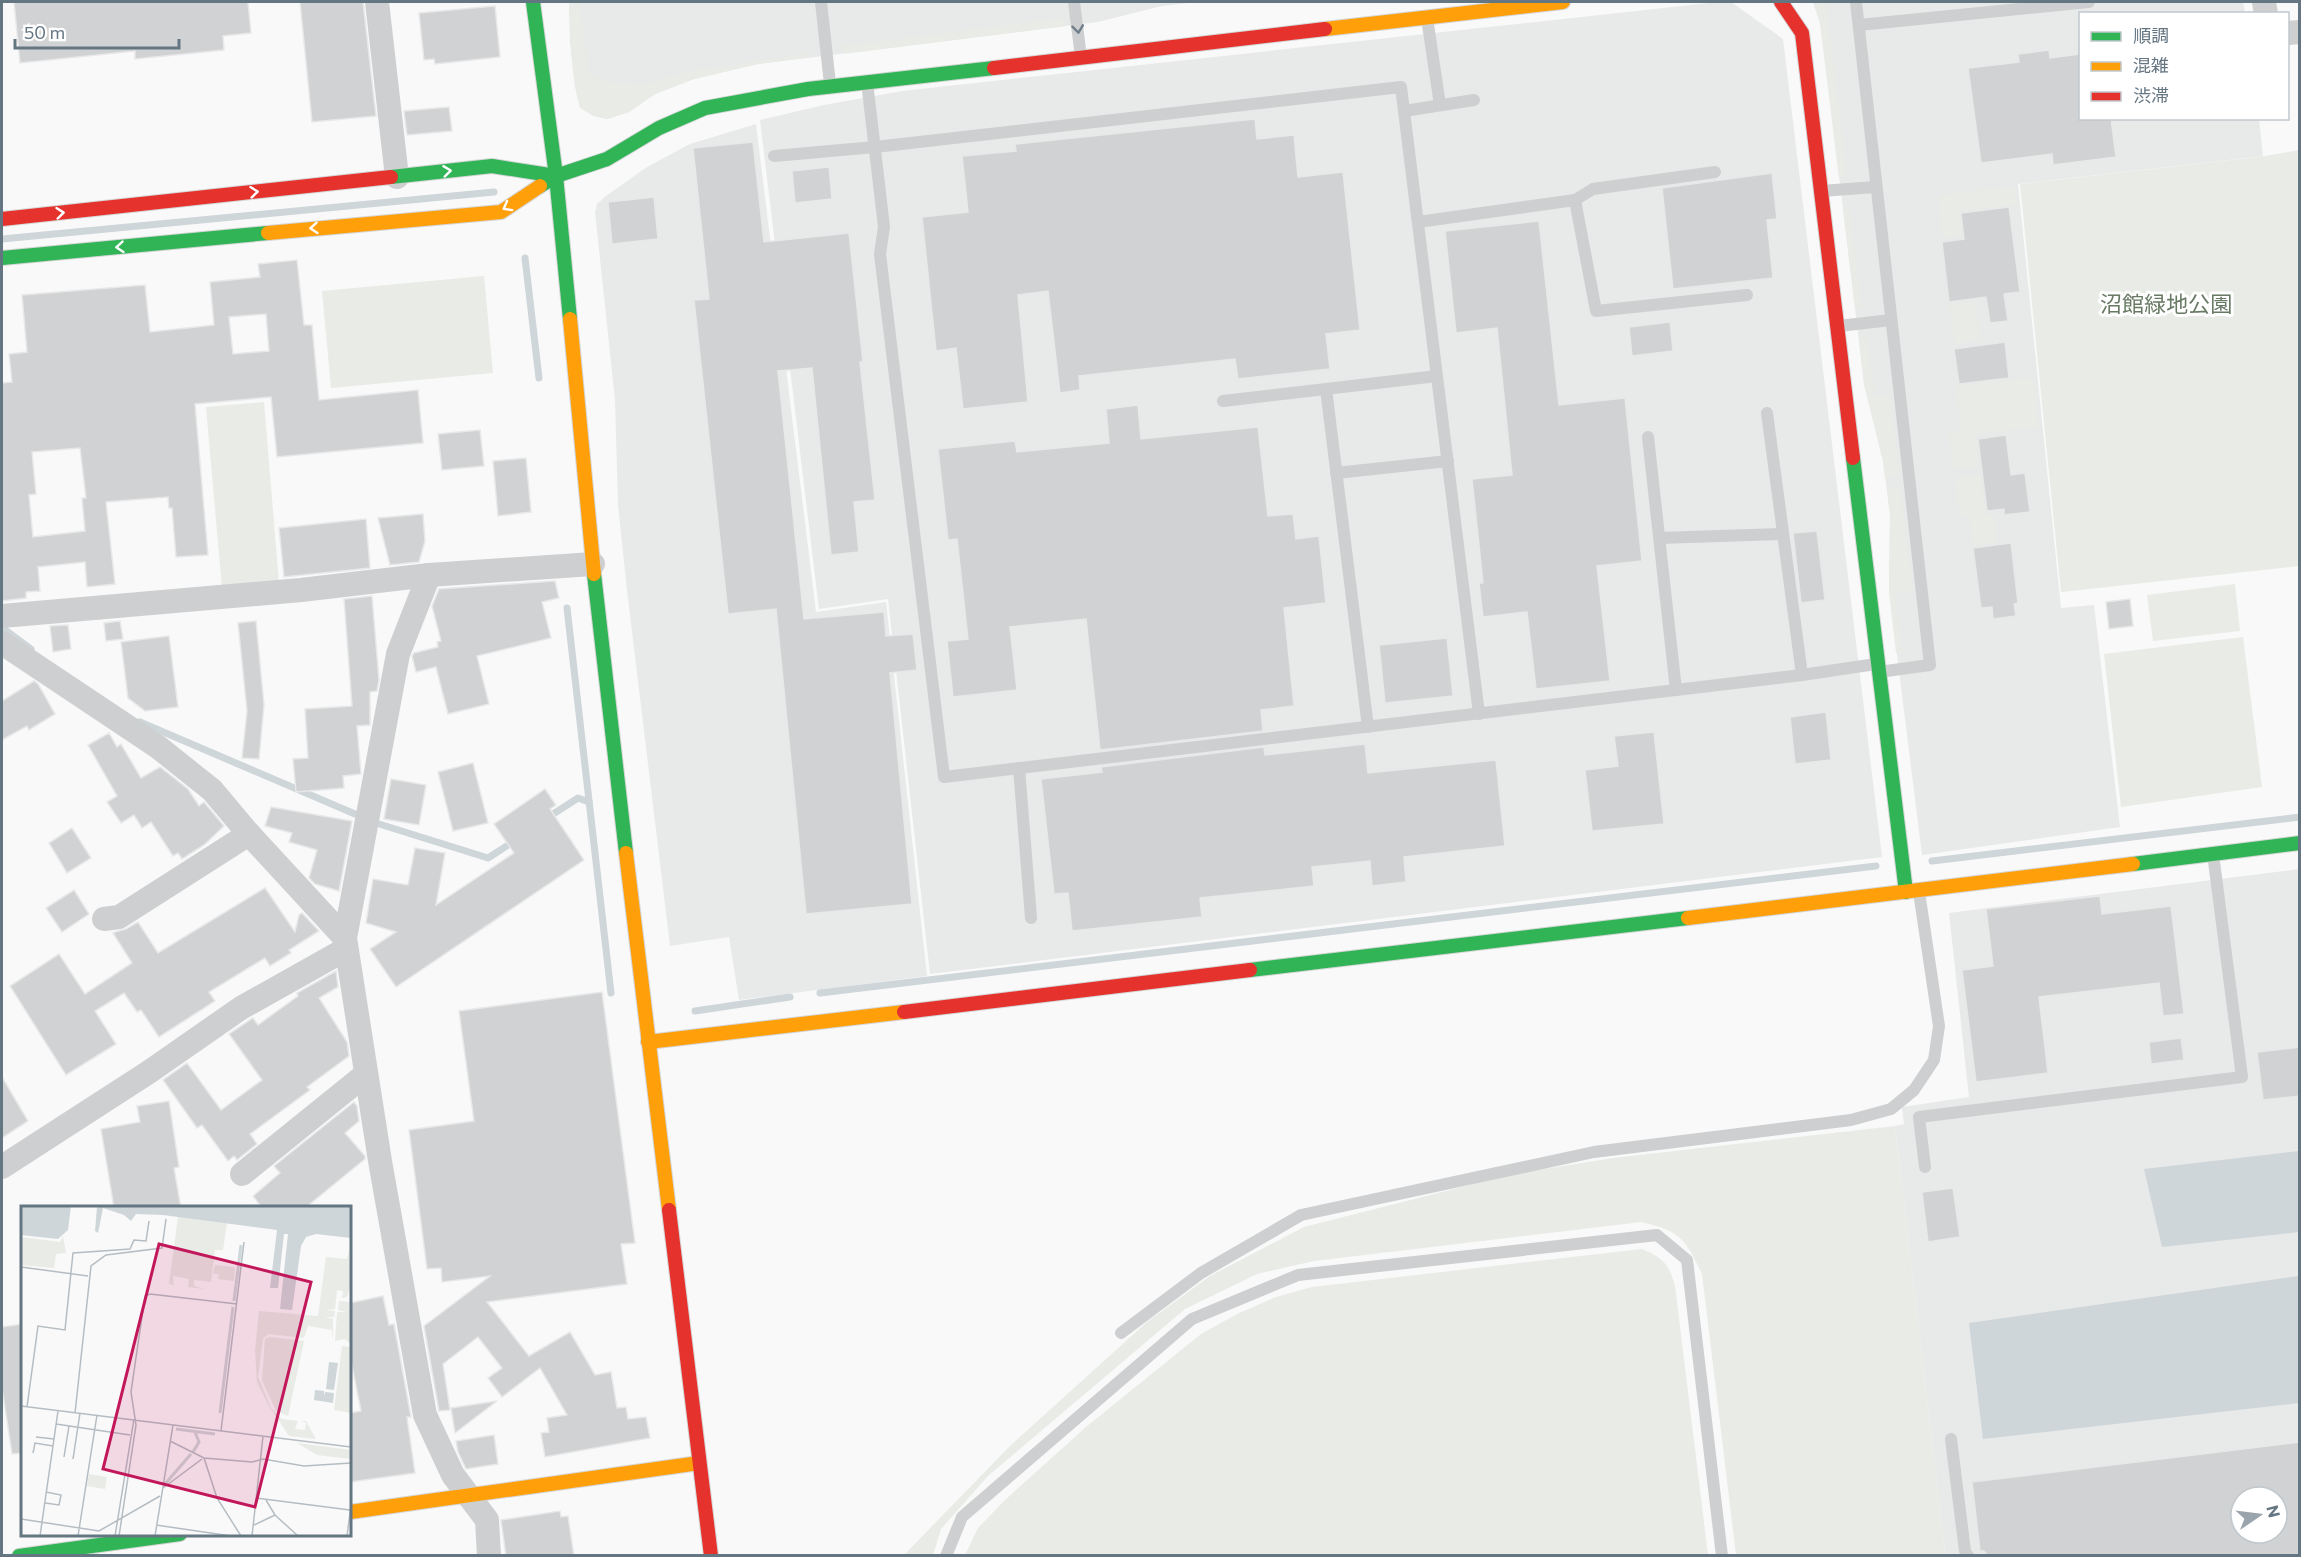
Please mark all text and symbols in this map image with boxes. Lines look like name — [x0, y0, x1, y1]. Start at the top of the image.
scale bar — [15, 12, 178, 50]
legend — [2079, 12, 2289, 120]
text: 50 m — [24, 21, 65, 43]
text: 順調 — [2133, 24, 2169, 46]
one-way arrow — [1071, 25, 1083, 34]
text: 混雑 — [2133, 54, 2169, 76]
text: 渋滞 — [2133, 84, 2169, 106]
one-way arrow — [443, 165, 452, 178]
one-way arrow — [249, 186, 258, 199]
one-way arrow — [503, 200, 513, 211]
one-way arrow — [55, 207, 64, 220]
one-way arrow — [309, 221, 319, 234]
one-way arrow — [115, 240, 124, 253]
park label: 沼館緑地公園 — [2100, 290, 2232, 317]
inset map — [21, 1206, 351, 1536]
north arrow — [2229, 1485, 2289, 1545]
text: N — [2263, 1503, 2285, 1519]

